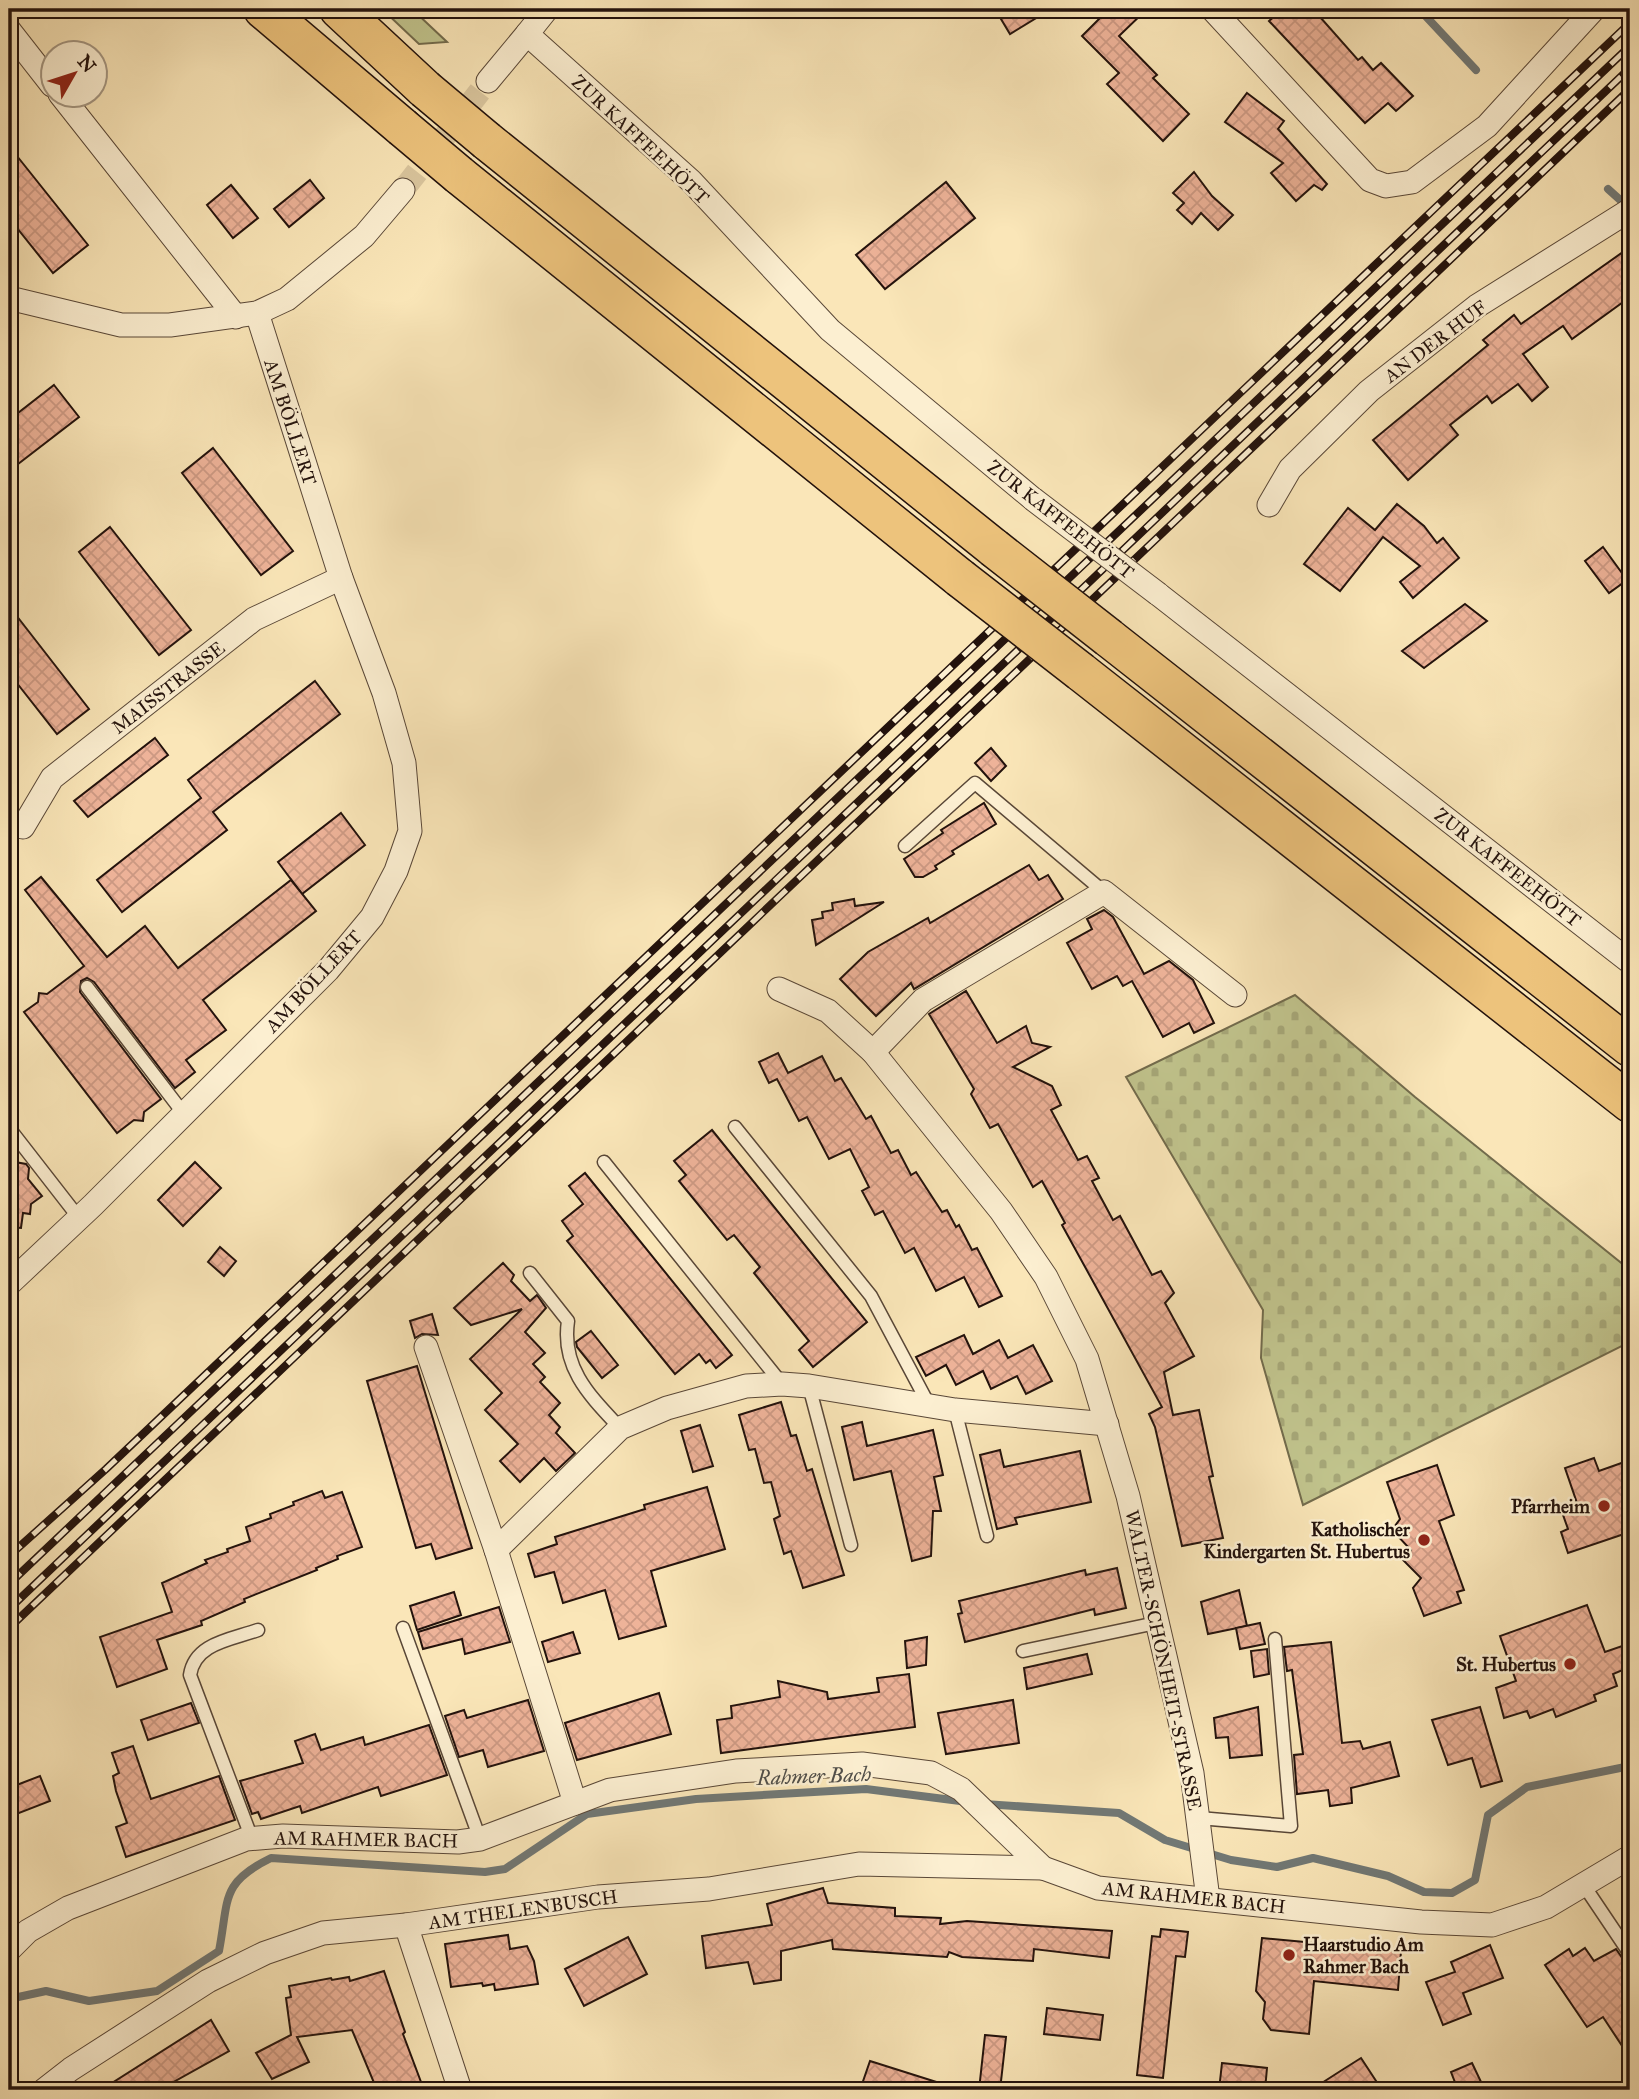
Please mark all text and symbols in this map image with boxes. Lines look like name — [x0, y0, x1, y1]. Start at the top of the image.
north arrow — [38, 38, 108, 108]
text: N — [73, 50, 101, 77]
street label: ZUR KAFFEEHÖTT — [567, 70, 714, 209]
street label: AN DER HUF — [1379, 295, 1492, 388]
street label: AM BÖLLERT — [259, 355, 322, 488]
street label: ZUR KAFFEEHÖTT — [983, 455, 1139, 584]
street label: MAISSTRASSE — [107, 636, 230, 739]
street label: ZUR KAFFEEHÖTT — [1430, 803, 1586, 932]
street label: AM BÖLLERT — [260, 926, 366, 1038]
place label: Pfarrheim — [1511, 1495, 1590, 1518]
marker: Pfarrheim — [1596, 1498, 1612, 1514]
street label: WALTER-SCHÖNHEIT-STRASSE — [1120, 1508, 1207, 1813]
place label: Katholischer Kindergarten St. Hubertus — [1203, 1518, 1411, 1564]
marker: Katholischer Kindergarten St. Hubertus — [1416, 1532, 1432, 1548]
place label: St. Hubertus — [1456, 1653, 1556, 1676]
marker: St. Hubertus — [1562, 1656, 1578, 1672]
water label: Rahmer Bach — [755, 1761, 872, 1791]
street label: AM RAHMER BACH — [273, 1826, 458, 1853]
street label: AM RAHMER BACH — [1100, 1876, 1287, 1919]
street label: AM THELENBUSCH — [426, 1885, 619, 1934]
place label: Haarstudio Am Rahmer Bach — [1303, 1933, 1424, 1978]
marker: Haarstudio Am Rahmer Bach — [1281, 1947, 1297, 1963]

